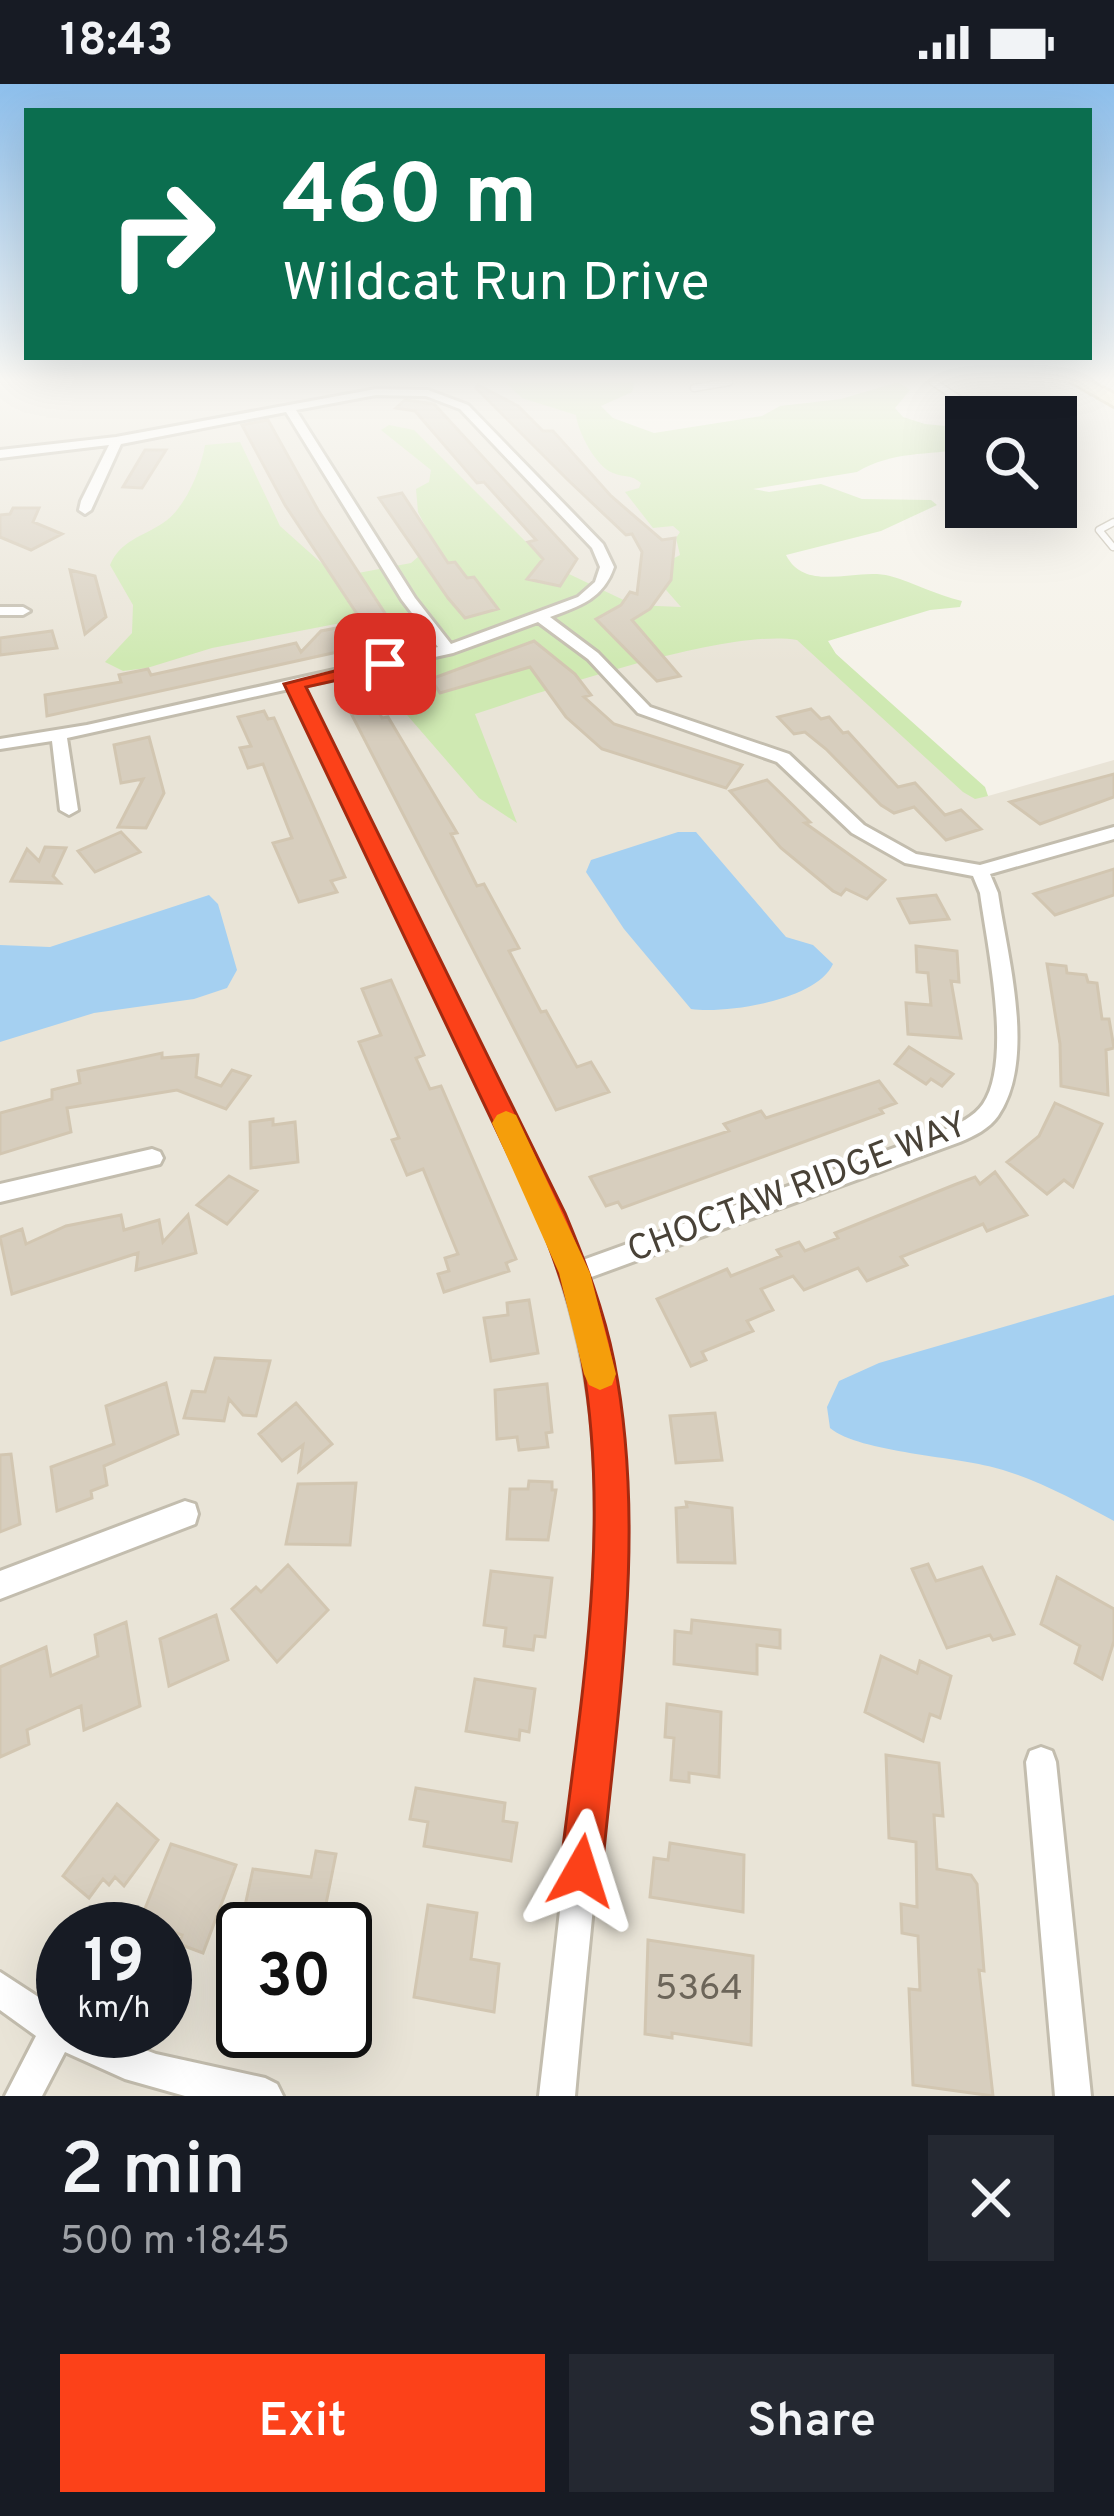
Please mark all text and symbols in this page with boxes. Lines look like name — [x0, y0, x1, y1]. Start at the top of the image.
text: 18:43 — [60, 14, 173, 71]
text: 460 m — [282, 147, 537, 253]
icon: right — [84, 156, 240, 312]
text: Wildcat Run Drive — [282, 251, 710, 320]
map controls — [945, 396, 1077, 528]
button: search — [945, 396, 1077, 528]
pin — [334, 613, 436, 715]
icon: arrive — [352, 631, 418, 697]
street label: CHOCTAW RIDGE WAY — [622, 1103, 974, 1275]
position arrow — [518, 1808, 644, 1934]
speed limit sign: 30 — [216, 1902, 372, 2058]
text: 19 — [84, 1927, 144, 2003]
house number: 5364 — [655, 1967, 743, 2013]
text: km/h — [78, 1991, 150, 2028]
text: 2 min — [60, 2128, 246, 2220]
button: close — [928, 2135, 1054, 2261]
text: 500 m · 18:45 — [60, 2219, 290, 2268]
button: Exit — [60, 2354, 545, 2492]
button: Share — [569, 2354, 1054, 2492]

